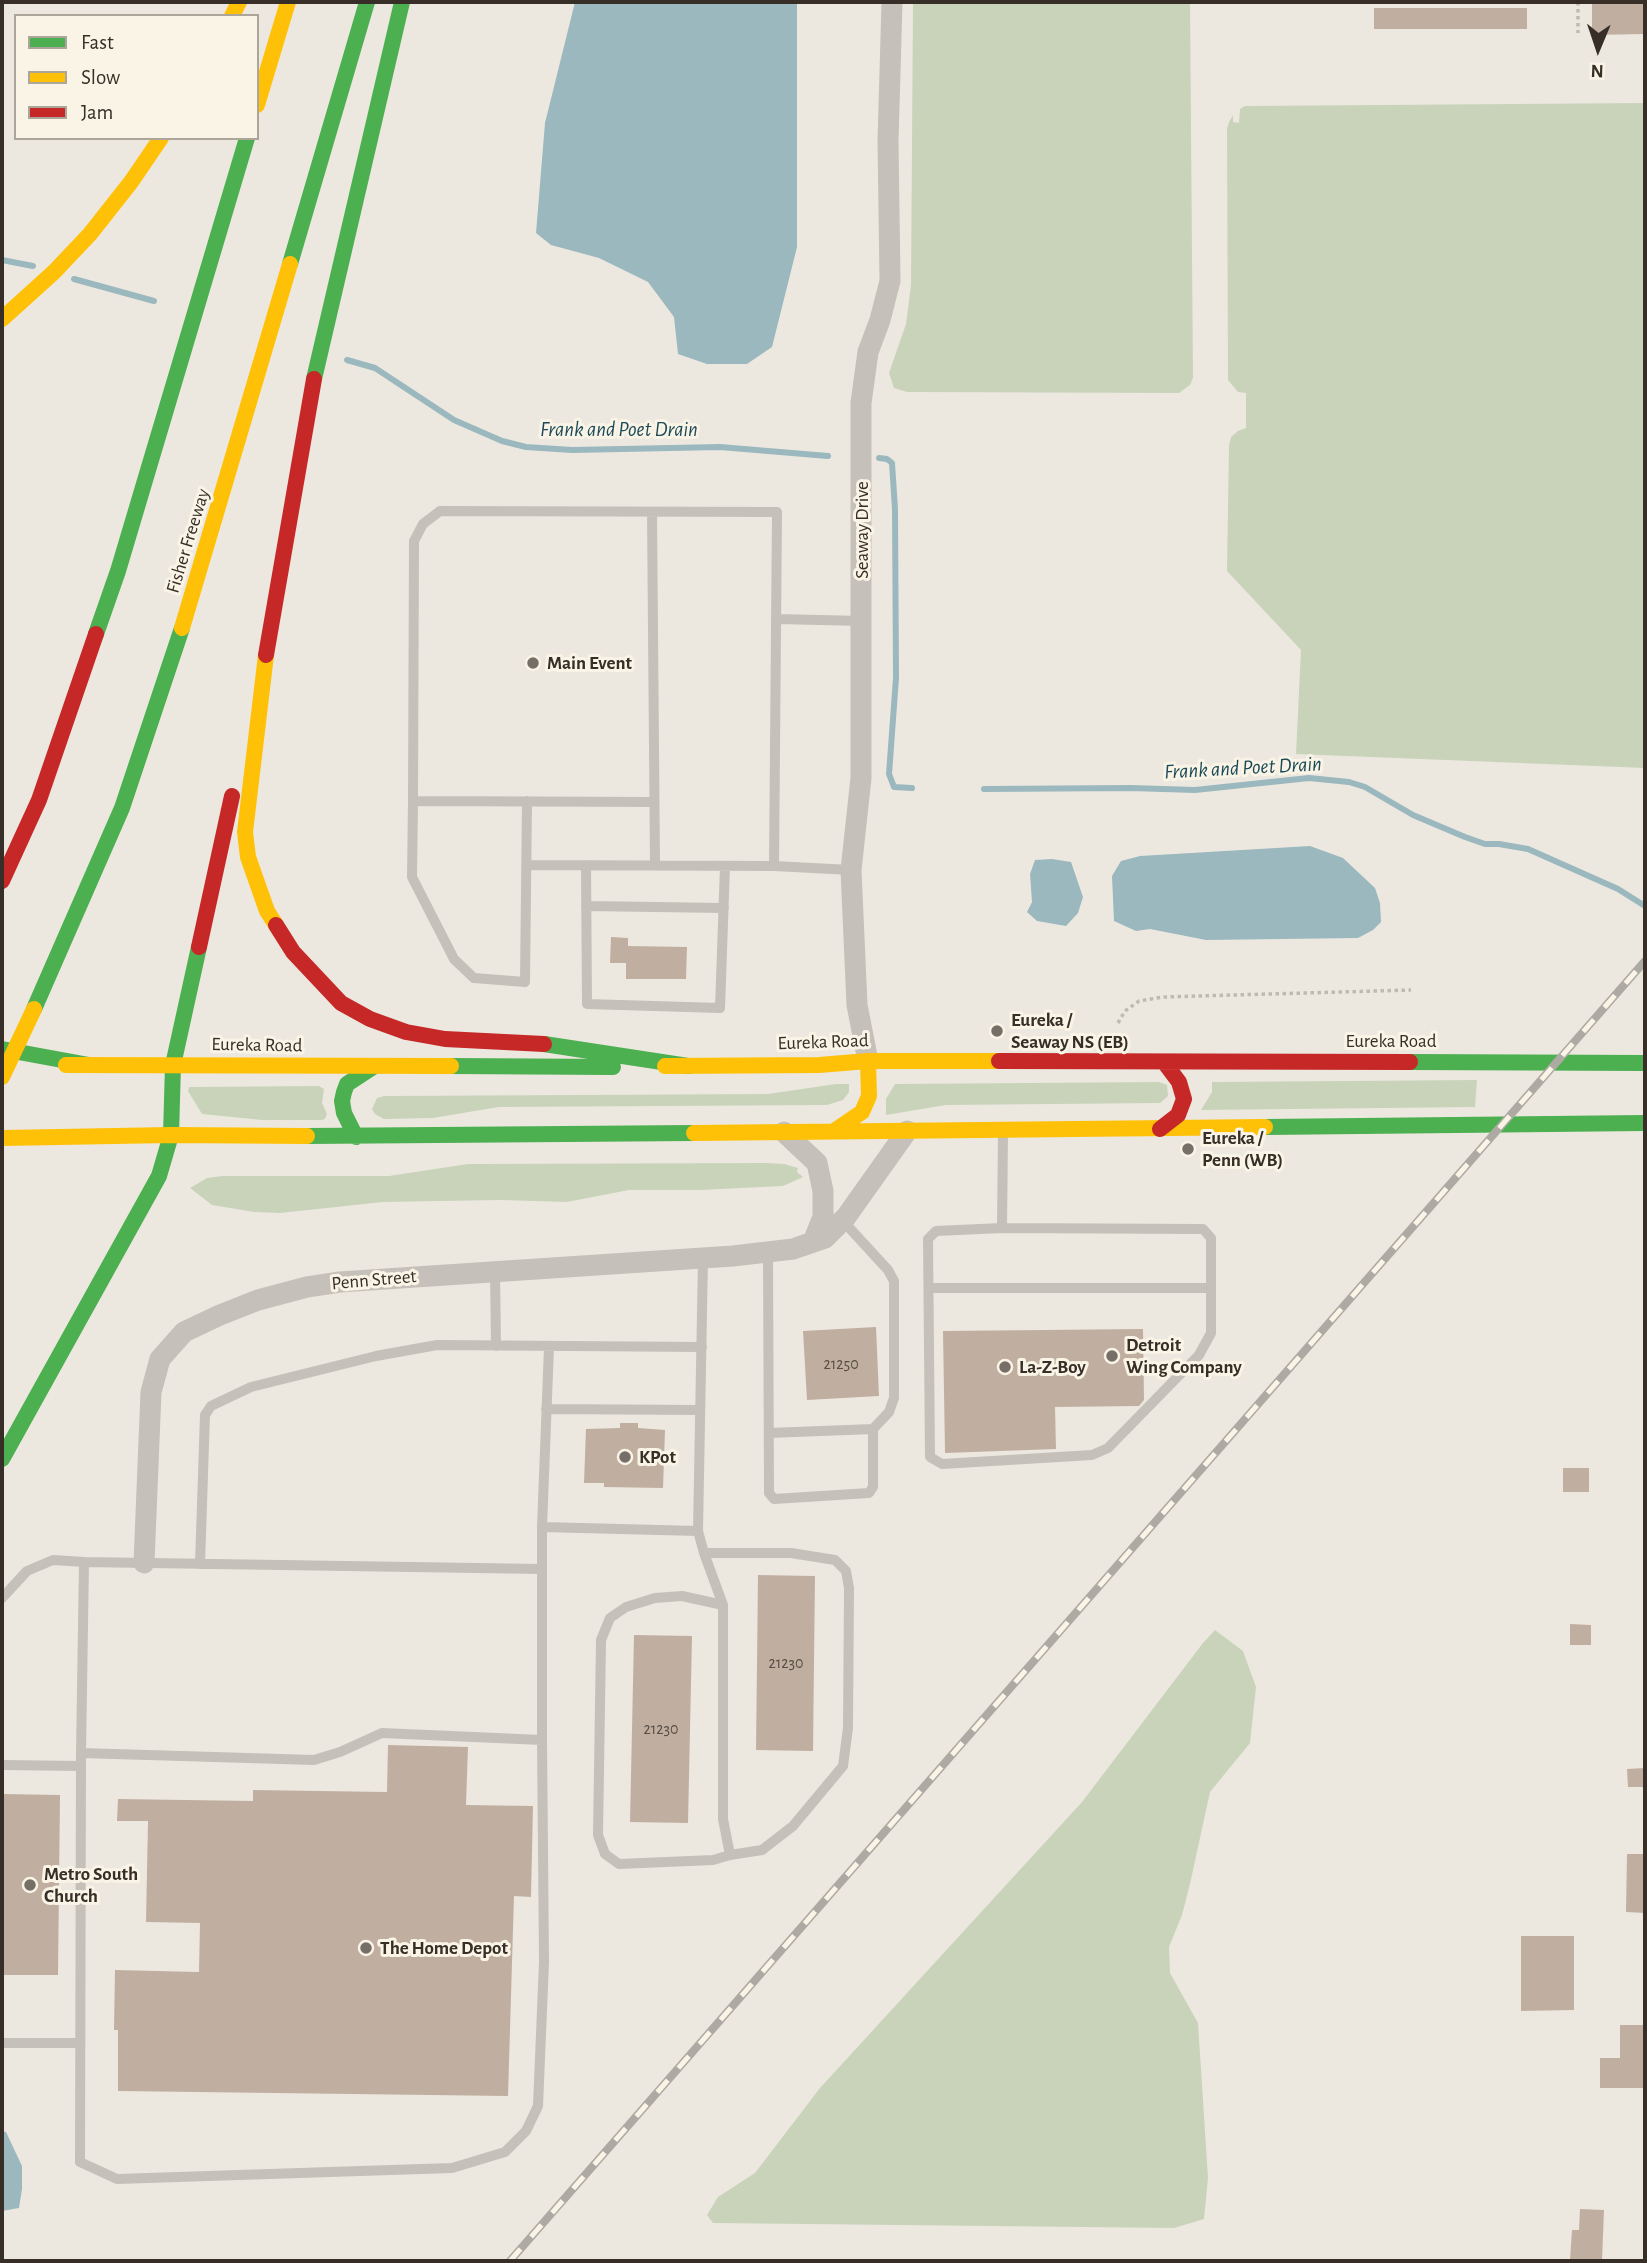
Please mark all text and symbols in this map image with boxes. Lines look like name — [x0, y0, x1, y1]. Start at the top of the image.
legend — [14, 14, 259, 140]
north arrow — [1563, 14, 1633, 84]
text: Fast — [81, 32, 114, 53]
text: N — [1590, 61, 1604, 80]
text: Slow — [81, 67, 120, 88]
text: Jam — [81, 102, 113, 123]
water label: Frank and Poet Drain — [540, 417, 698, 443]
street label: Seaway Drive — [851, 481, 873, 579]
street label: Fisher Freeway — [161, 486, 215, 596]
place label: Main Event — [547, 652, 632, 674]
marker: Main Event — [525, 655, 541, 671]
water label: Frank and Poet Drain — [1164, 751, 1322, 785]
place label: Eureka / Seaway NS (EB) — [1011, 1009, 1129, 1053]
marker: Eureka / Seaway NS (EB) — [989, 1023, 1005, 1039]
street label: Eureka Road — [777, 1029, 869, 1055]
street label: Eureka Road — [1345, 1030, 1437, 1052]
street label: Eureka Road — [211, 1033, 303, 1057]
place label: Eureka / Penn (WB) — [1202, 1127, 1283, 1171]
marker: Eureka / Penn (WB) — [1180, 1141, 1196, 1157]
street label: Penn Street — [331, 1265, 417, 1295]
place label: Detroit Wing Company — [1126, 1334, 1242, 1378]
marker: Detroit Wing Company — [1104, 1348, 1120, 1364]
house number: 21250 — [823, 1354, 859, 1374]
place label: La-Z-Boy — [1019, 1356, 1086, 1378]
marker: La-Z-Boy — [997, 1359, 1013, 1375]
place label: KPot — [639, 1446, 676, 1468]
marker: KPot — [617, 1449, 633, 1465]
house number: 21230 — [768, 1653, 804, 1673]
house number: 21230 — [643, 1719, 679, 1739]
place label: Metro South Church — [44, 1863, 138, 1907]
marker: Metro South Church — [22, 1877, 38, 1893]
place label: The Home Depot — [380, 1937, 508, 1959]
marker: The Home Depot — [358, 1940, 374, 1956]

